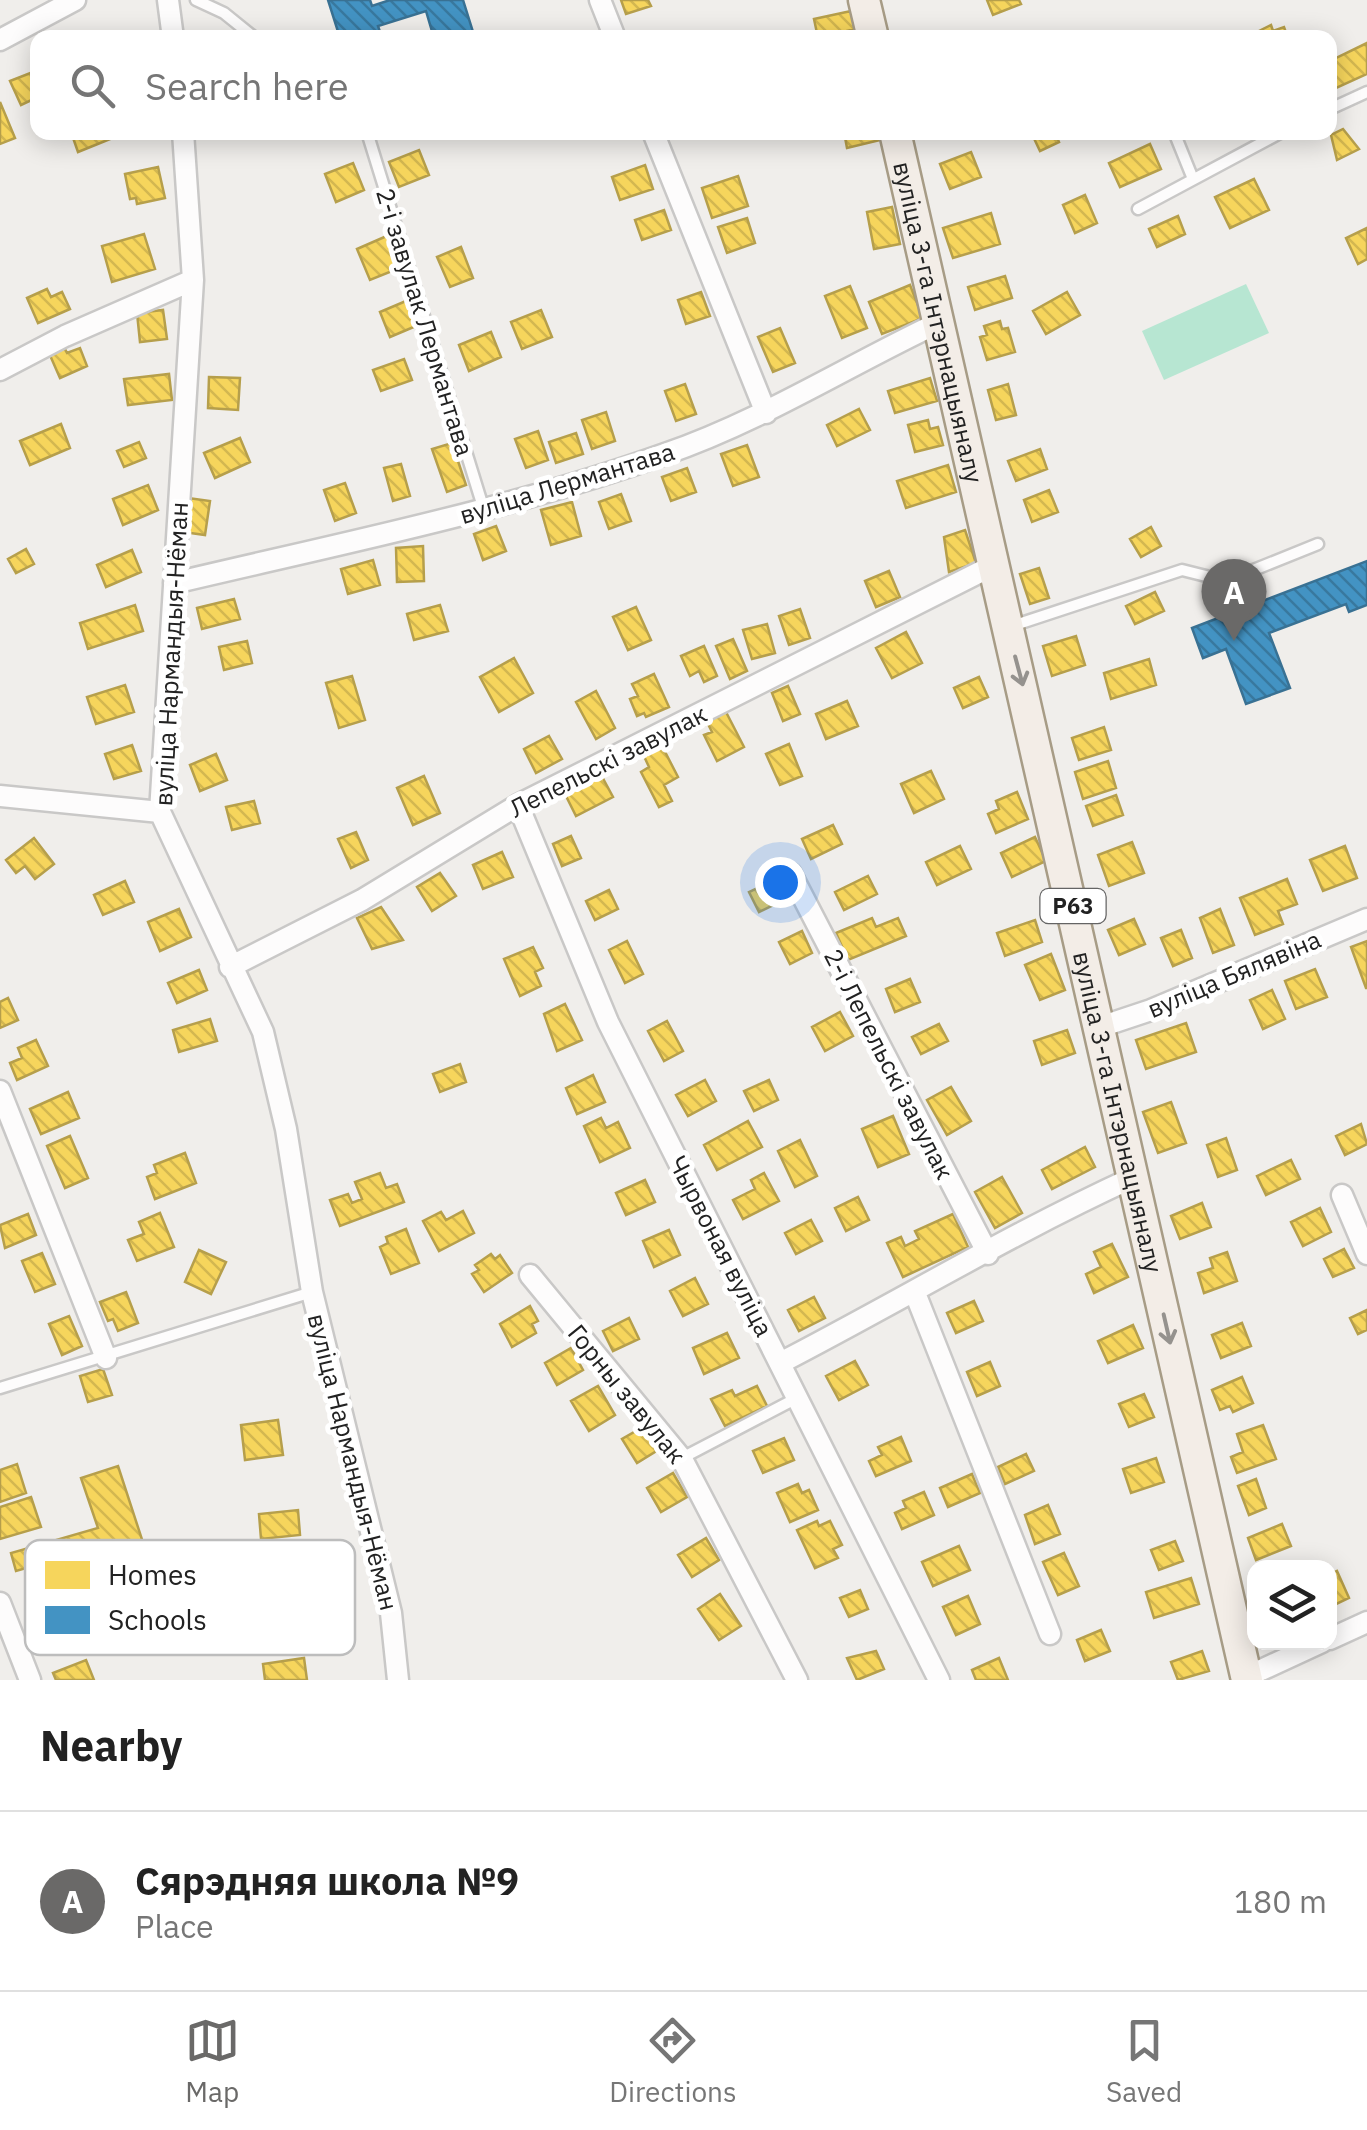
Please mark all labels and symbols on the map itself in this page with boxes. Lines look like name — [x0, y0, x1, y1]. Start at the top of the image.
street label: вуліца 3-га Інтэрнацыяналу — [886, 158, 991, 486]
street label: 2-і завулак Лермантава — [369, 184, 482, 460]
street label: вуліца Лермантава — [455, 434, 678, 531]
street label: вуліца Нармандыя-Нёман — [146, 501, 195, 807]
pin: A — [1202, 558, 1266, 641]
one-way arrow — [1011, 654, 1029, 686]
street label: Лепельскі завулак — [503, 697, 712, 825]
your location — [755, 857, 806, 908]
road number: Р63 — [1040, 889, 1106, 923]
street label: вуліца Бялявіна — [1142, 922, 1326, 1025]
street label: 2-і Лепельскі завулак — [817, 943, 962, 1185]
street label: вуліца 3-га Інтэрнацыяналу — [1066, 948, 1171, 1276]
street label: Чырвоная вуліца — [662, 1150, 781, 1342]
street label: вуліца Нармандыя-Нёман — [301, 1310, 406, 1614]
one-way arrow — [1159, 1312, 1177, 1344]
street label: Горны завулак — [561, 1317, 694, 1470]
legend — [25, 1540, 355, 1655]
text: Homes — [108, 1556, 197, 1593]
text: Schools — [108, 1601, 207, 1638]

